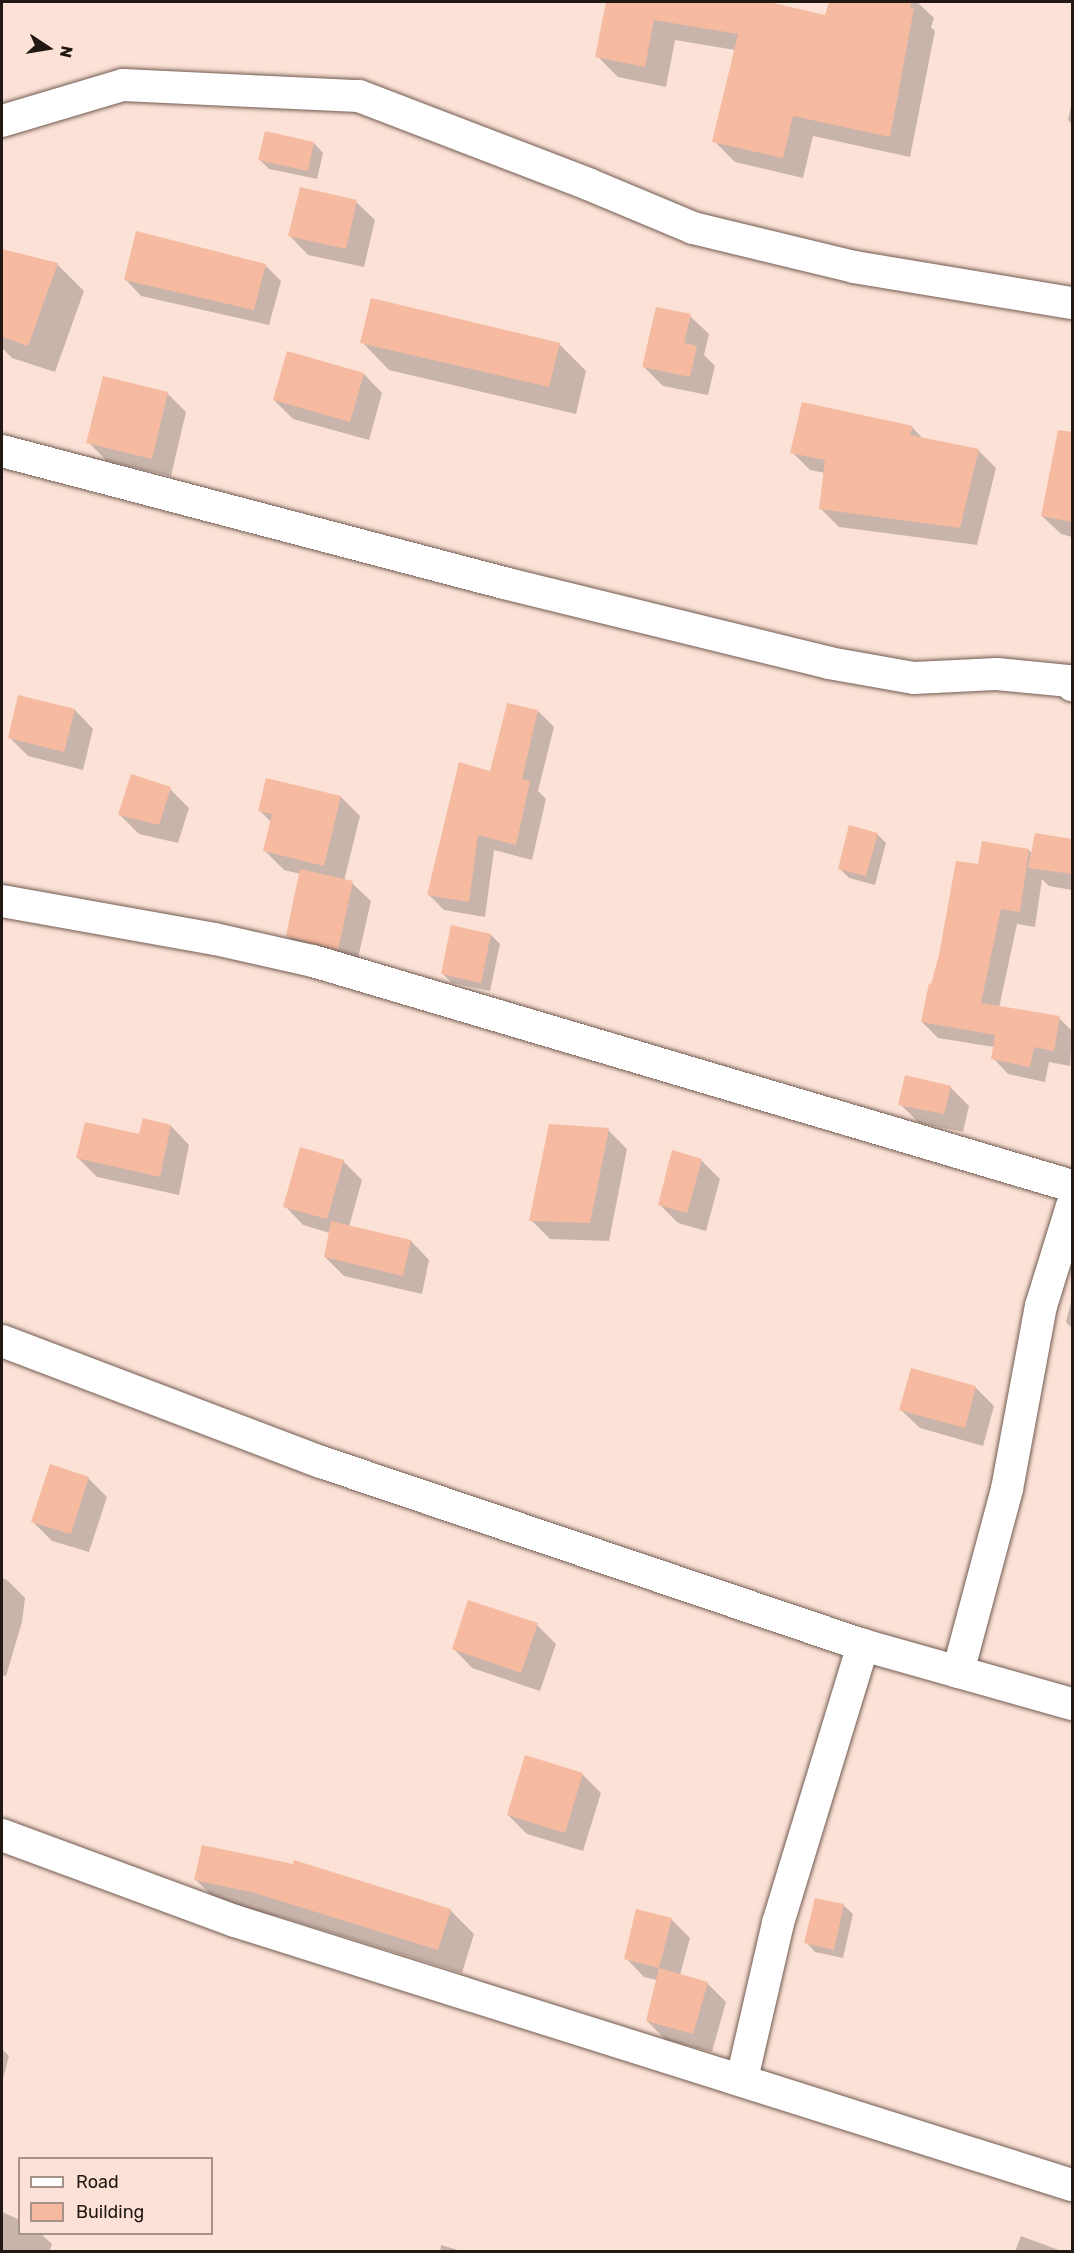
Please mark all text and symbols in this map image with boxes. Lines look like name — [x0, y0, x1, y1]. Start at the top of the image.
north arrow — [18, 18, 78, 78]
text: N — [56, 44, 77, 59]
legend — [18, 2157, 213, 2235]
text: Road — [76, 2171, 119, 2193]
text: Building — [76, 2201, 144, 2223]

